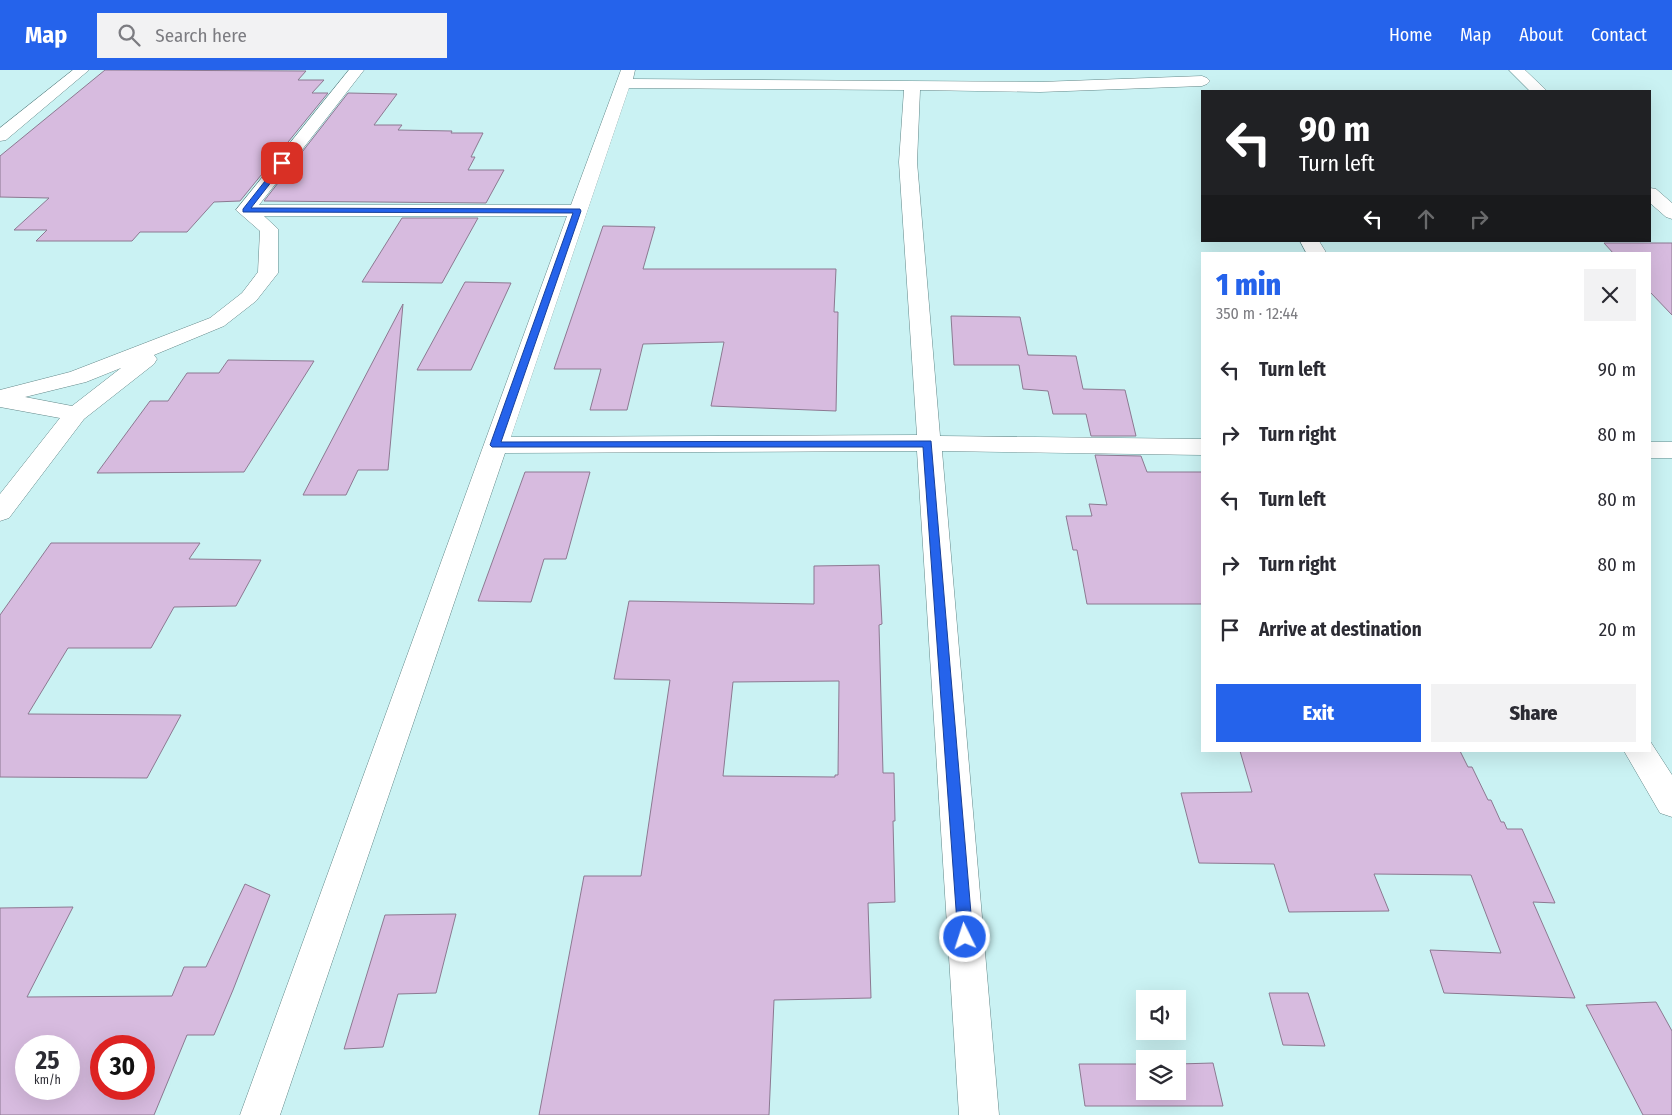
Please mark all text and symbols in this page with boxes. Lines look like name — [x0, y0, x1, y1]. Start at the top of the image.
search box — [97, 13, 447, 58]
text: Map — [25, 21, 67, 49]
icon: search — [115, 21, 143, 49]
text: Search here — [155, 24, 247, 47]
text: Home — [1389, 24, 1432, 46]
text: Map — [1460, 24, 1491, 46]
text: About — [1519, 24, 1563, 46]
text: Contact — [1591, 24, 1647, 46]
text: 90 m — [1299, 108, 1370, 150]
icon: left — [1216, 110, 1281, 175]
pin — [261, 142, 303, 184]
icon: arrive — [268, 149, 296, 177]
text: Turn left — [1299, 150, 1375, 177]
icon: left — [1359, 205, 1387, 233]
icon: ahead — [1412, 205, 1440, 233]
icon: right — [1465, 205, 1493, 233]
text: 1 min — [1216, 267, 1281, 303]
button: close — [1584, 269, 1636, 321]
text: 350 m · 12:44 — [1216, 304, 1298, 323]
icon: left — [1216, 356, 1244, 384]
text: Turn left — [1259, 358, 1326, 381]
text: 90 m — [1598, 358, 1636, 381]
icon: right — [1216, 421, 1244, 449]
text: Turn right — [1259, 423, 1336, 446]
text: 80 m — [1598, 423, 1636, 446]
icon: left — [1216, 486, 1244, 514]
text: Turn left — [1259, 488, 1326, 511]
text: 80 m — [1598, 488, 1636, 511]
icon: right — [1216, 551, 1244, 579]
text: Turn right — [1259, 553, 1336, 576]
text: 80 m — [1598, 553, 1636, 576]
icon: arrive — [1216, 616, 1244, 644]
text: Arrive at destination — [1259, 618, 1422, 641]
text: 20 m — [1599, 618, 1636, 641]
button: Exit — [1216, 684, 1421, 742]
button: Share — [1431, 684, 1636, 742]
position arrow — [938, 910, 990, 962]
map controls — [1136, 990, 1186, 1100]
button: sound — [1136, 990, 1186, 1040]
speed limit sign: 30 — [90, 1035, 155, 1100]
text: 25 — [36, 1046, 59, 1076]
button: layers — [1136, 1050, 1186, 1100]
text: km/h — [34, 1073, 61, 1087]

